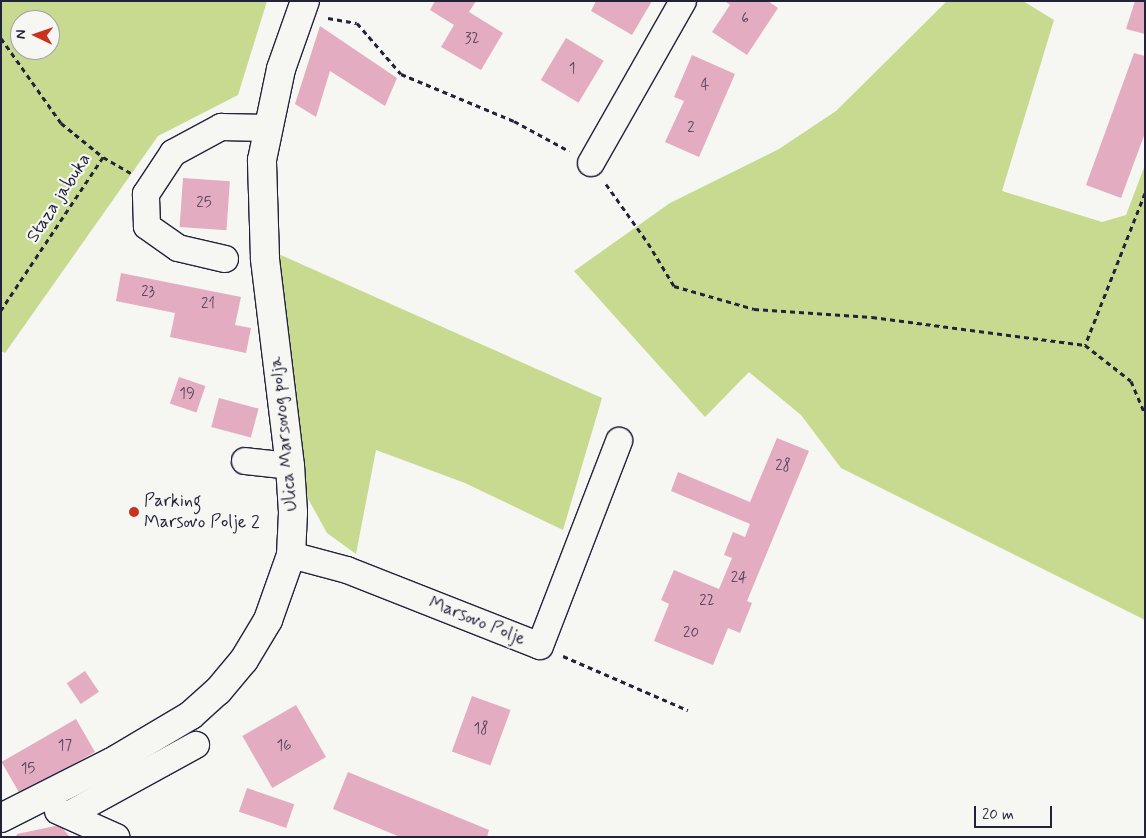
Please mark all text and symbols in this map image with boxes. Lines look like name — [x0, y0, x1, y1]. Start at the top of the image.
north arrow — [10, 10, 60, 60]
house number: 6 — [741, 11, 749, 29]
text: N — [12, 29, 30, 39]
house number: 32 — [465, 31, 479, 49]
house number: 1 — [569, 61, 575, 79]
house number: 4 — [701, 77, 709, 95]
house number: 2 — [687, 120, 695, 138]
street label: Staza jabuka — [23, 150, 95, 246]
house number: 25 — [196, 195, 212, 213]
house number: 23 — [141, 284, 155, 302]
house number: 21 — [201, 296, 215, 314]
street label: Ulica Marsovog polja — [265, 358, 303, 510]
house number: 19 — [179, 386, 195, 404]
house number: 28 — [775, 458, 791, 476]
place label: Parking Marsovo Polje 2 — [144, 491, 258, 534]
marker: Parking Marsovo Polje 2 — [128, 506, 140, 518]
house number: 24 — [731, 570, 747, 588]
street label: Marsovo Polje — [427, 592, 527, 650]
house number: 22 — [699, 593, 715, 611]
house number: 20 — [683, 625, 699, 643]
house number: 18 — [474, 721, 488, 739]
house number: 17 — [58, 738, 72, 756]
house number: 16 — [277, 738, 291, 756]
house number: 15 — [21, 761, 35, 779]
scale bar — [976, 796, 1054, 828]
text: 20 m — [982, 805, 1014, 825]

